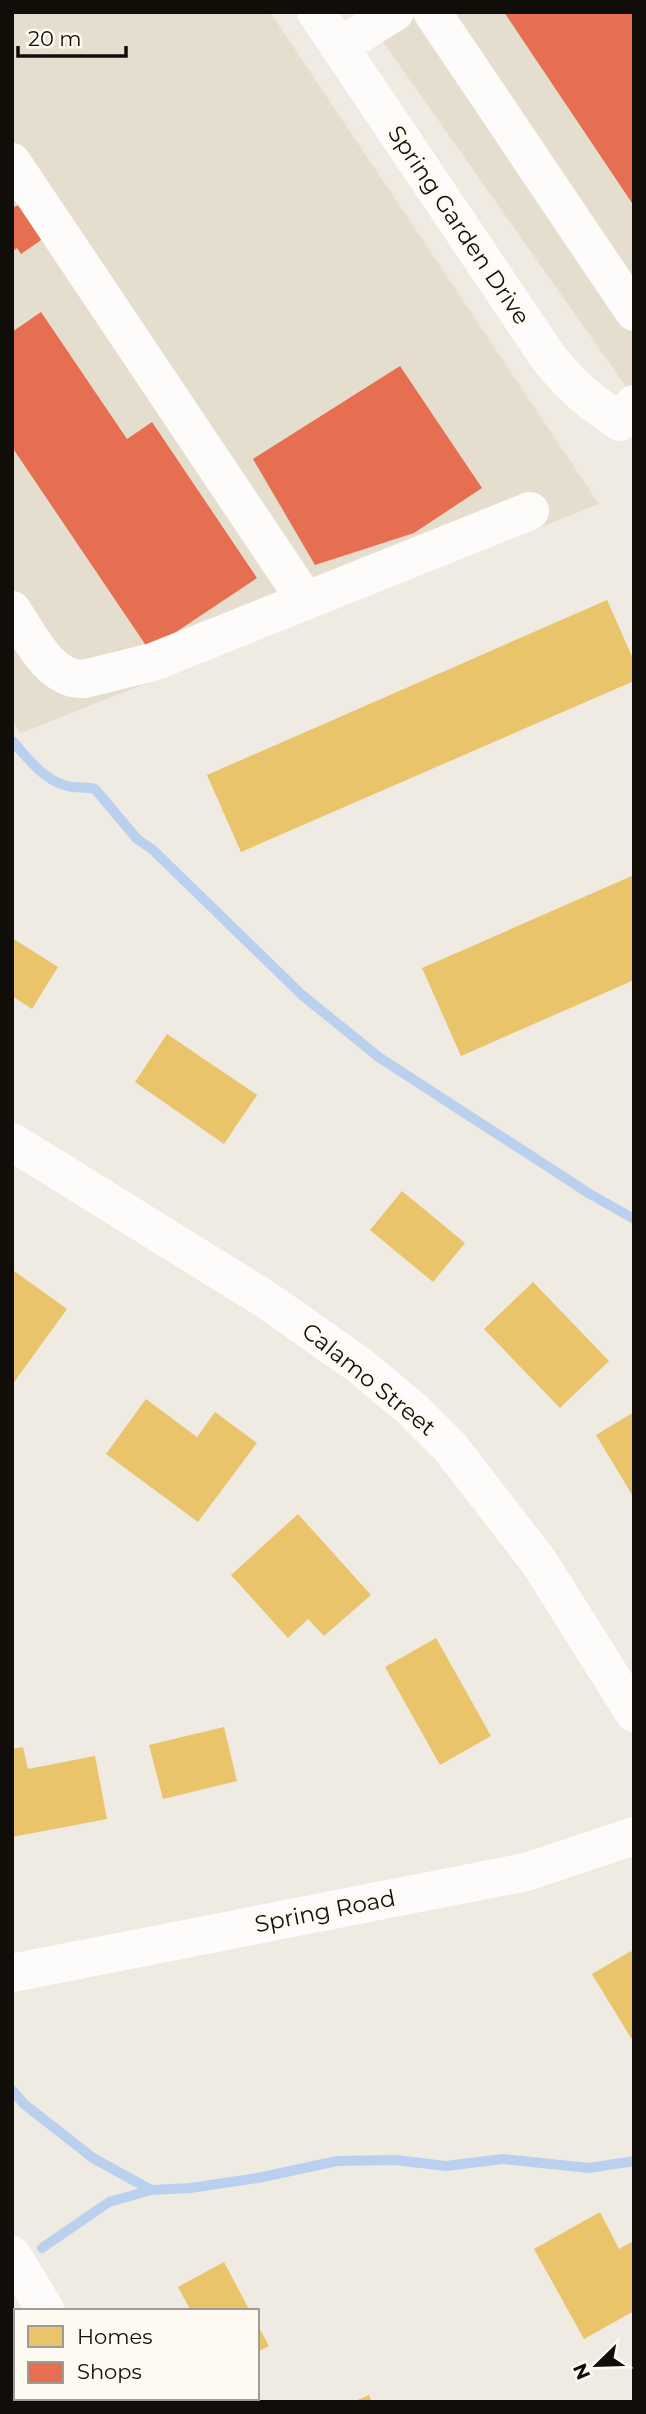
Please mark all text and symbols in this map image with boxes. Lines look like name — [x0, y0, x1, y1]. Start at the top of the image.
scale bar — [18, 14, 126, 58]
text: 20 m — [28, 26, 82, 51]
street label: Spring Garden Drive — [382, 120, 536, 330]
street label: Calamo Street — [297, 1317, 441, 1441]
street label: Spring Road — [252, 1884, 398, 1938]
legend — [14, 2309, 259, 2400]
text: Homes — [77, 2324, 152, 2349]
north arrow — [562, 2330, 632, 2400]
text: Shops — [77, 2359, 142, 2384]
text: N — [568, 2360, 595, 2383]

